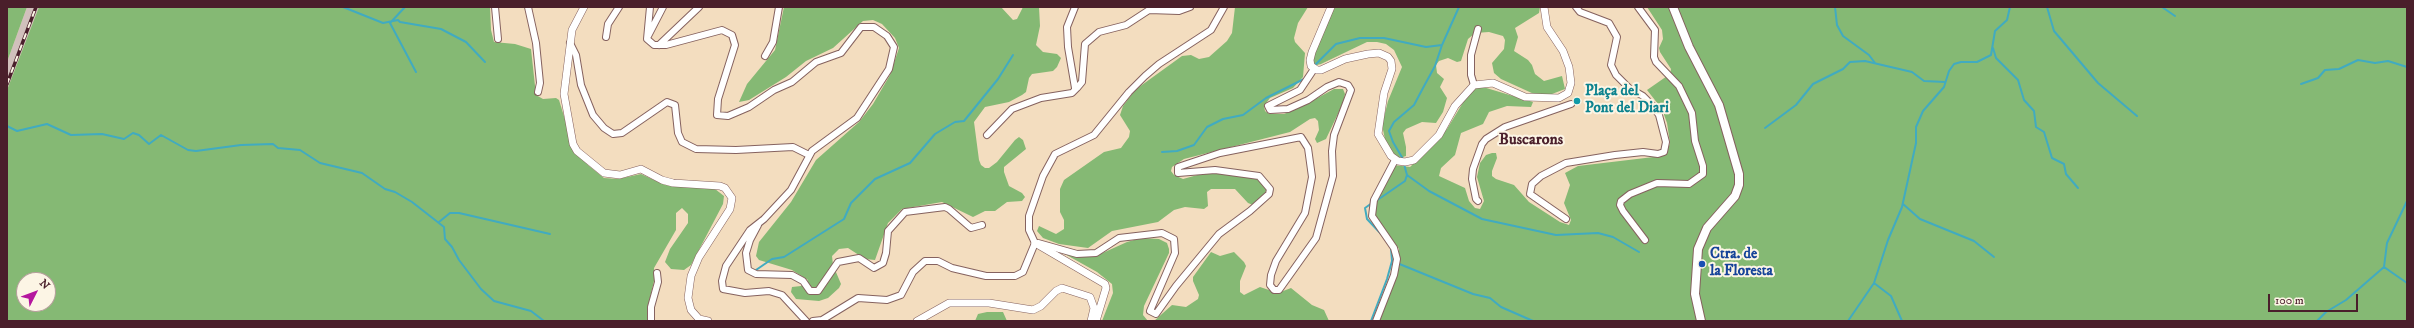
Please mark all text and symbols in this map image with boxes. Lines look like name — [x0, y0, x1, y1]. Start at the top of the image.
place label: Plaça del Pont del Diari — [1585, 83, 1669, 118]
marker: Plaça del Pont del Diari — [1572, 96, 1582, 106]
district label: Buscarons — [1499, 131, 1563, 151]
place label: Ctra. de la Floresta — [1710, 246, 1773, 281]
marker: Ctra. de la Floresta — [1697, 259, 1707, 269]
north arrow — [16, 272, 56, 312]
text: N — [36, 277, 52, 293]
scale bar — [2270, 286, 2360, 312]
text: 100 m — [2275, 293, 2304, 308]

